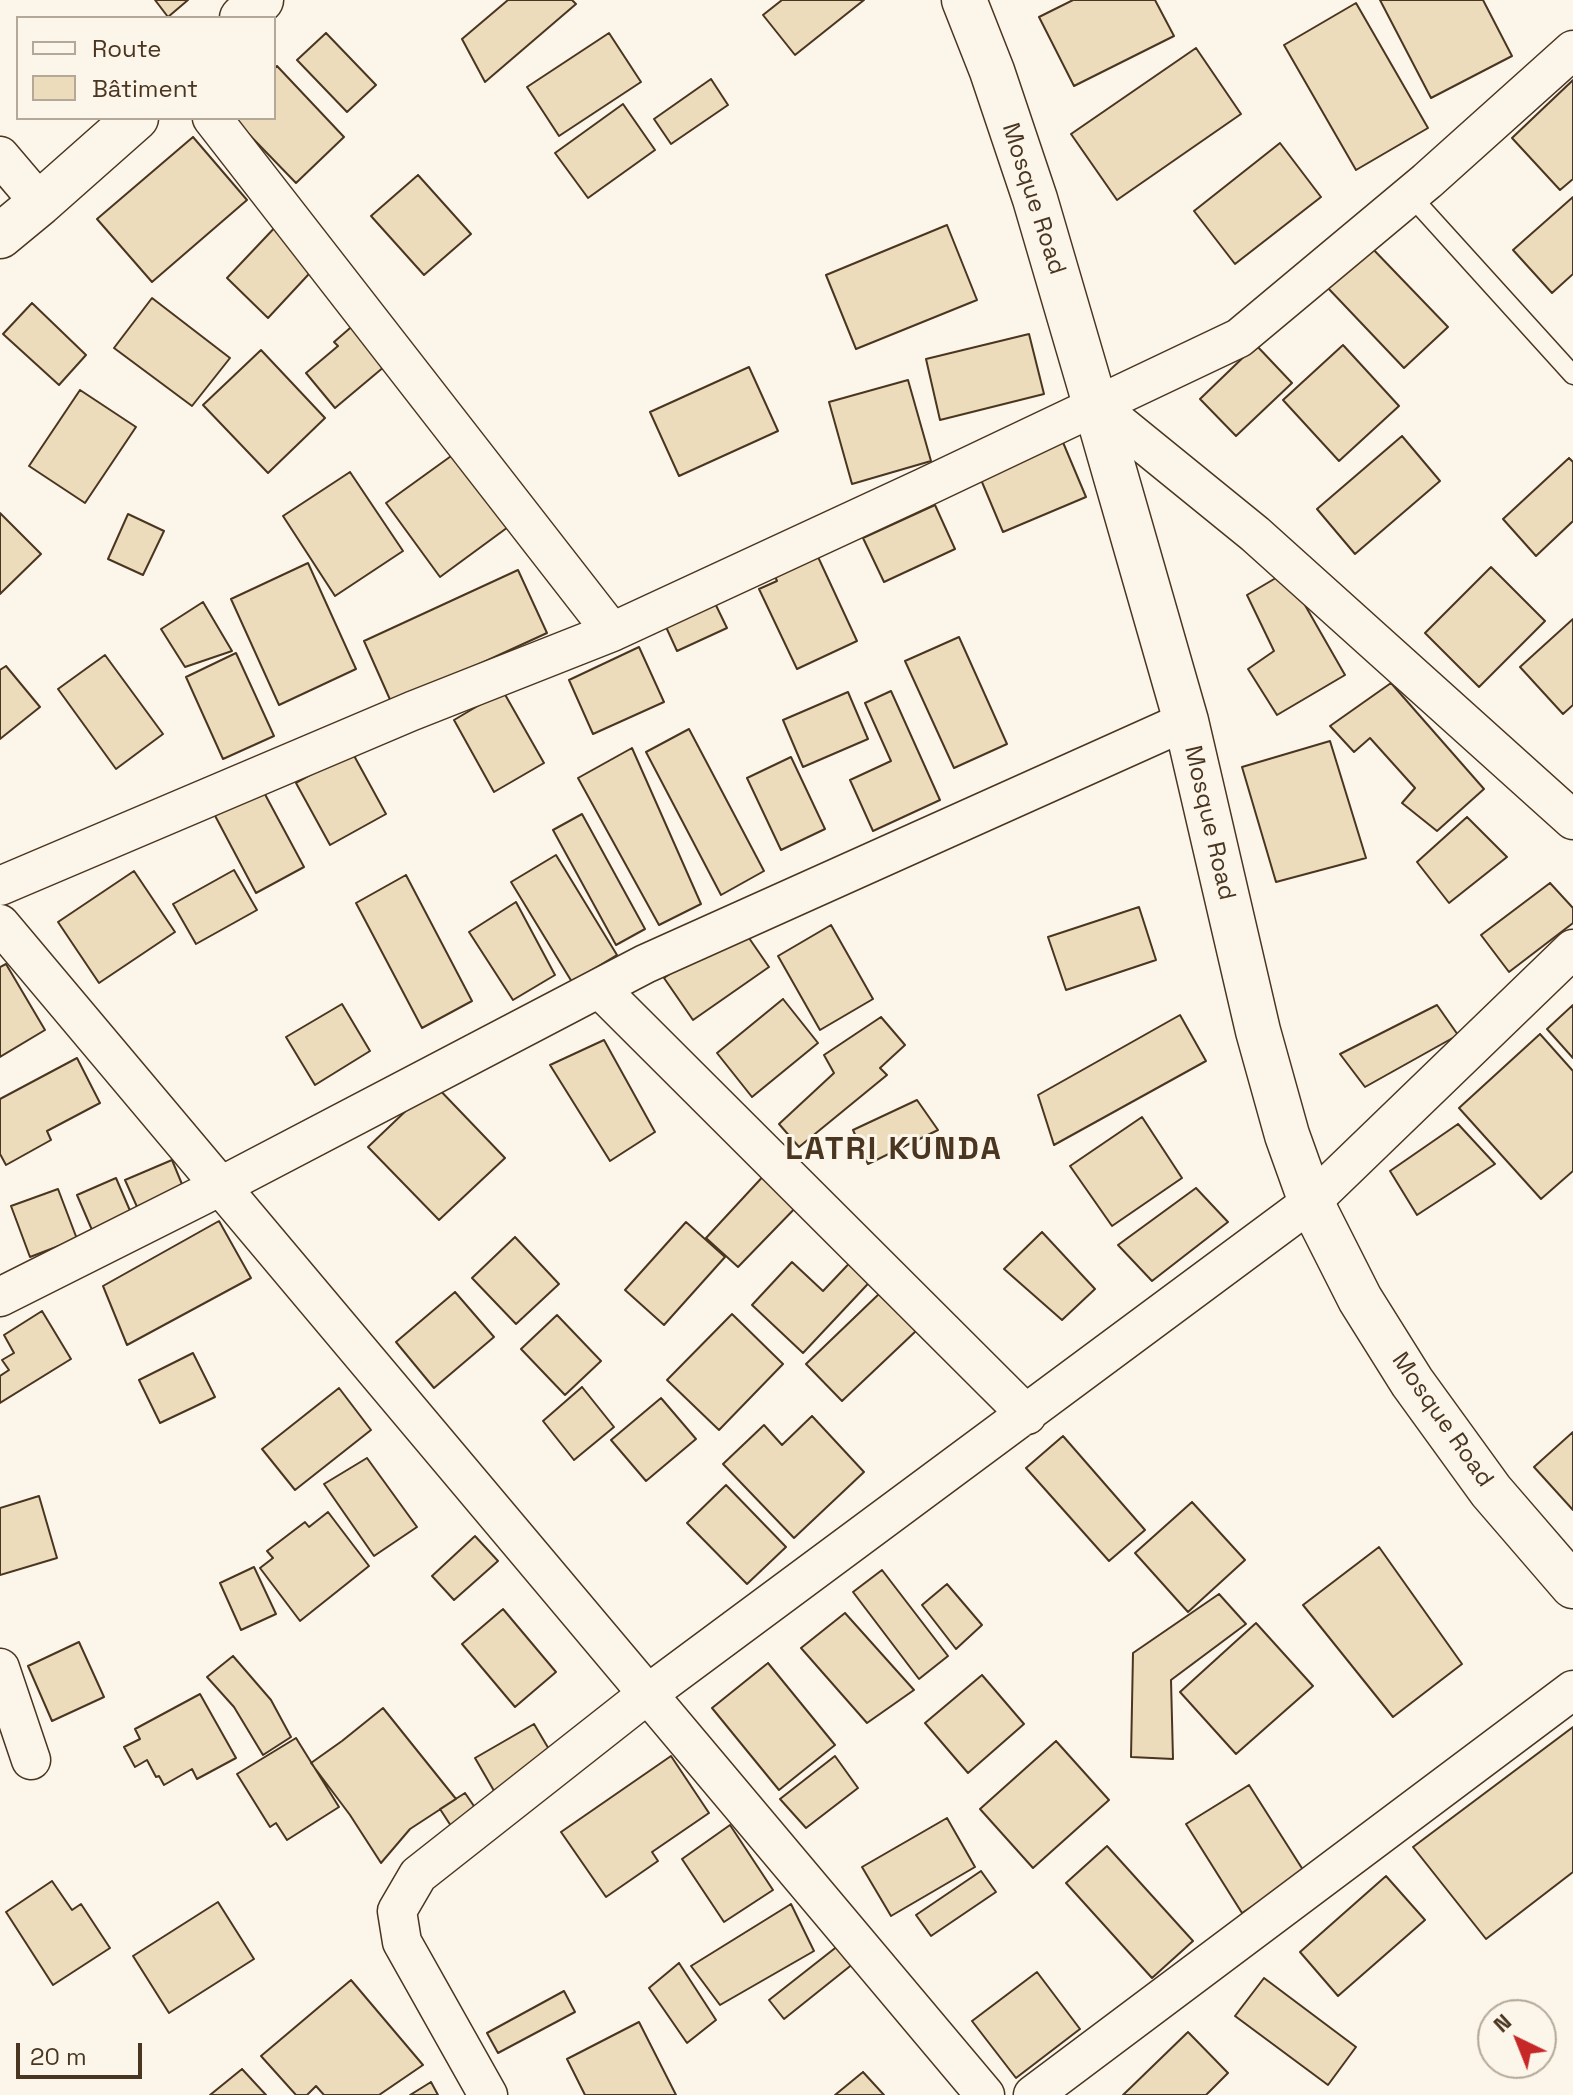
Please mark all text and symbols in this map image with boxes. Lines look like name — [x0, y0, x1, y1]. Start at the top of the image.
legend — [16, 16, 276, 120]
text: Route — [92, 33, 161, 64]
text: Bâtiment — [92, 73, 198, 104]
street label: Mosque Road — [995, 120, 1071, 278]
street label: Mosque Road — [1177, 743, 1241, 903]
district label: LATRI KUNDA — [785, 1131, 1003, 1169]
street label: Mosque Road — [1385, 1347, 1499, 1493]
north arrow — [1477, 1999, 1557, 2079]
text: N — [1487, 2008, 1517, 2038]
scale bar — [20, 2027, 146, 2077]
text: 20 m — [30, 2041, 87, 2072]

